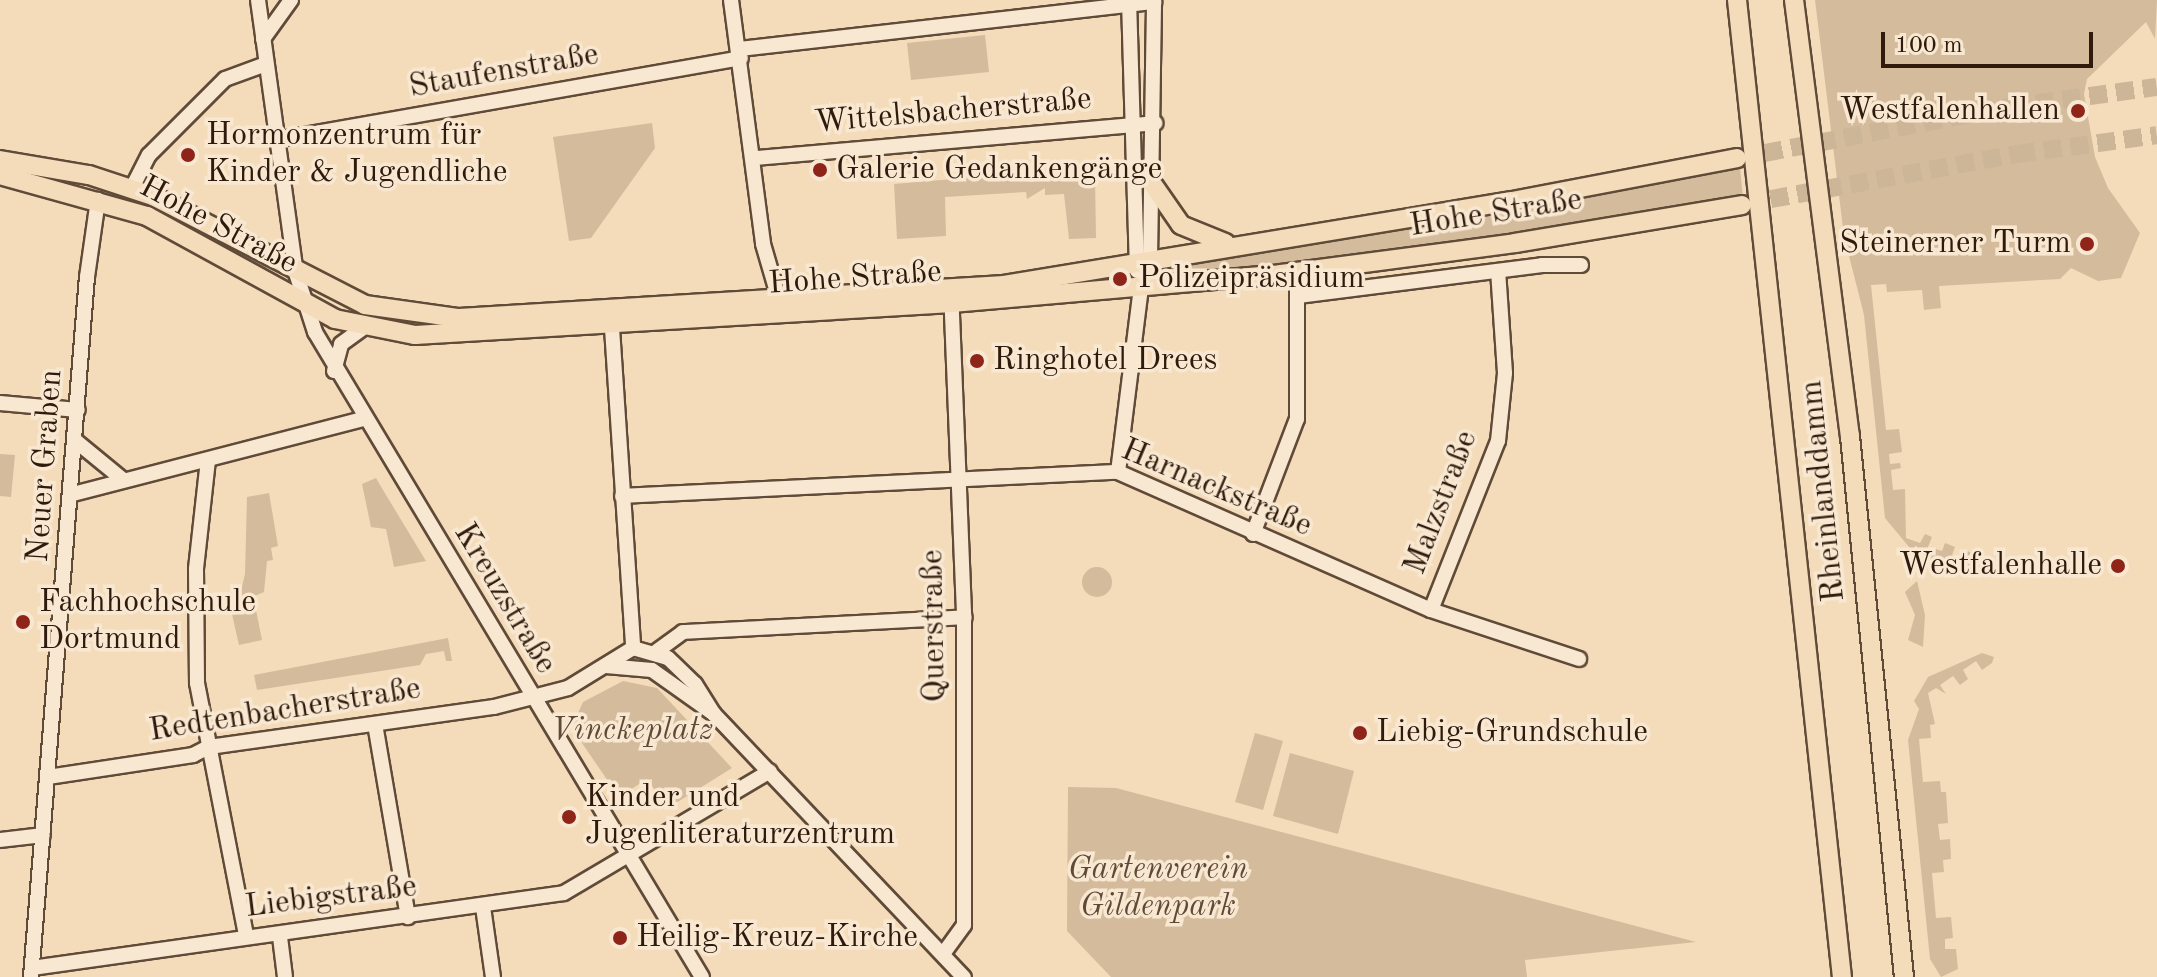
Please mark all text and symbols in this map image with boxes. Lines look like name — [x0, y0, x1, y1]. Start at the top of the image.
scale bar — [1885, 16, 2097, 66]
text: 100 m — [1895, 34, 1963, 58]
street label: Staufenstraße — [406, 36, 602, 108]
street label: Wittelsbacherstraße — [813, 81, 1093, 143]
place label: Westfalenhallen — [1840, 92, 2060, 130]
marker: Westfalenhallen — [2067, 100, 2089, 122]
place label: Hormonzentrum für Kinder & Jugendliche — [206, 118, 507, 193]
marker: Hormonzentrum für Kinder & Jugendliche — [177, 144, 199, 166]
place label: Galerie Gedankengänge — [836, 151, 1162, 189]
marker: Galerie Gedankengänge — [811, 161, 829, 179]
street label: Hohe Straße — [132, 168, 304, 284]
street label: Hohe Straße — [1407, 181, 1585, 247]
place label: Steinerner Turm — [1839, 225, 2071, 263]
marker: Steinerner Turm — [2078, 235, 2096, 253]
street label: Hohe Straße — [767, 254, 943, 304]
place label: Polizeipräsidium — [1138, 260, 1365, 298]
marker: Polizeipräsidium — [1109, 268, 1131, 290]
place label: Ringhotel Drees — [993, 342, 1217, 380]
marker: Ringhotel Drees — [968, 352, 986, 370]
street label: Neuer Graben — [20, 368, 72, 564]
street label: Rheinlanddamm — [1793, 378, 1855, 604]
street label: Malzstraße — [1397, 426, 1487, 580]
street label: Harnackstraße — [1115, 432, 1317, 546]
street label: Kreuzstraße — [444, 517, 564, 681]
place label: Westfalenhalle — [1899, 547, 2102, 585]
street label: Querstraße — [914, 549, 956, 703]
marker: Westfalenhalle — [2109, 557, 2127, 575]
place label: Fachhochschule Dortmund — [39, 585, 256, 660]
marker: Fachhochschule Dortmund — [14, 613, 32, 631]
street label: Redtenbacherstraße — [146, 671, 424, 751]
park label: Vinckeplatz — [551, 712, 713, 750]
place label: Liebig-Grundschule — [1376, 714, 1648, 752]
marker: Liebig-Grundschule — [1351, 724, 1369, 742]
place label: Kinder und Jugenliteraturzentrum — [585, 780, 895, 855]
marker: Kinder und Jugenliteraturzentrum — [560, 808, 578, 826]
park label: Gartenverein Gildenpark — [1068, 852, 1248, 927]
street label: Liebigstraße — [243, 868, 419, 928]
place label: Heilig-Kreuz-Kirche — [636, 919, 918, 957]
marker: Heilig-Kreuz-Kirche — [611, 929, 629, 947]

